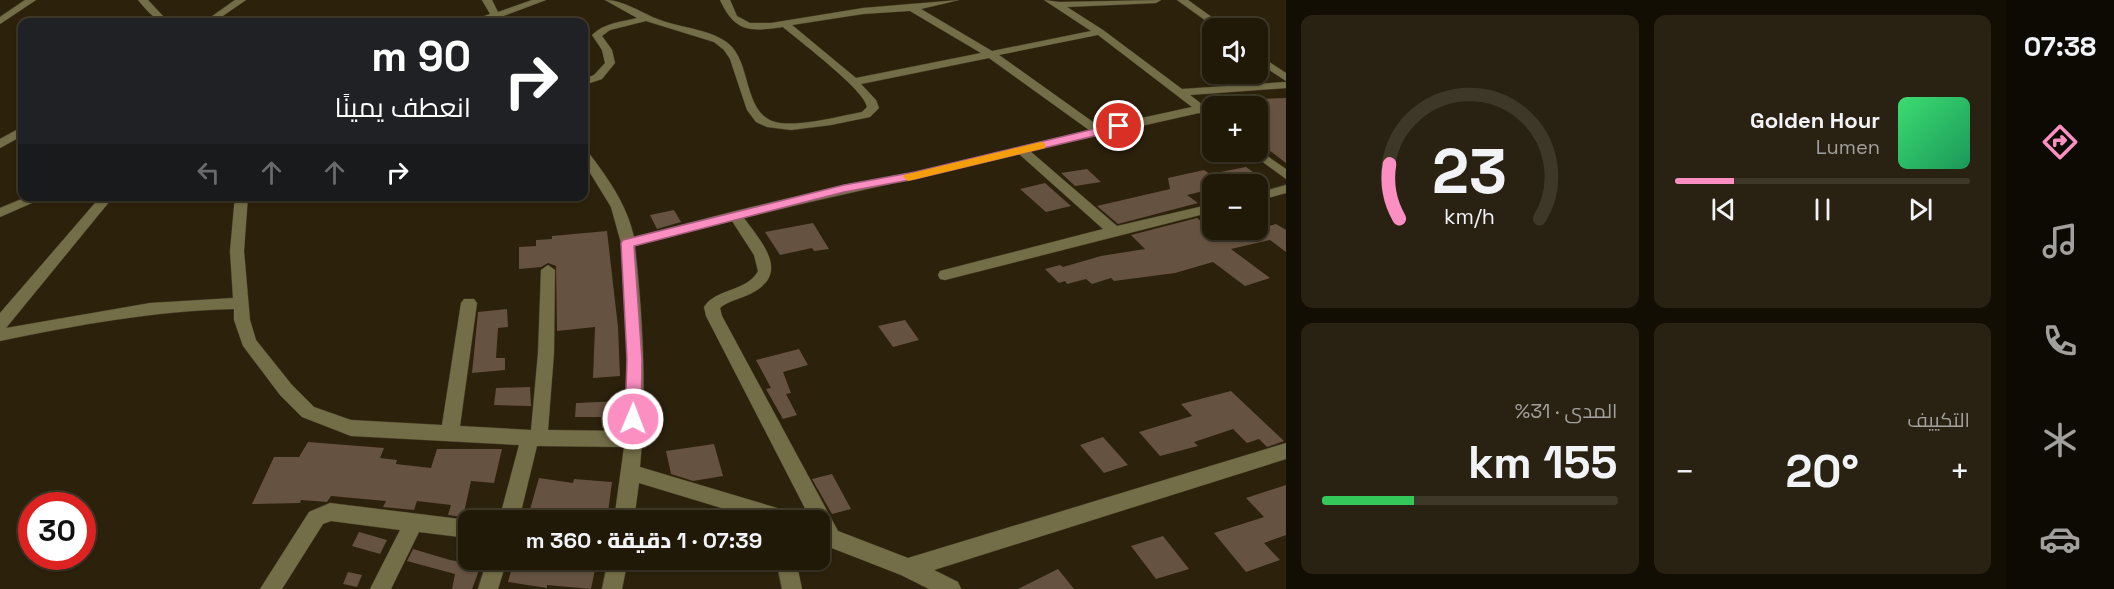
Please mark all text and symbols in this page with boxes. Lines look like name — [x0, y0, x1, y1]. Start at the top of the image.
map controls — [1202, 18, 1268, 240]
button: sound — [1202, 18, 1268, 84]
text: 07:38 — [2024, 29, 2096, 64]
text: 90 m — [371, 30, 471, 83]
icon: right — [492, 42, 570, 120]
text: انعطف يمينًا — [334, 90, 471, 125]
button: + — [1202, 96, 1268, 162]
pin — [1093, 100, 1144, 151]
text: Golden Hour — [1750, 106, 1880, 134]
icon: arrive — [1102, 109, 1135, 142]
icon: directions — [2039, 121, 2081, 163]
text: 23 — [1432, 132, 1507, 211]
text: Lumen — [1816, 134, 1880, 160]
icon: left — [192, 156, 225, 189]
icon: ahead — [255, 156, 288, 189]
icon: ahead — [318, 156, 351, 189]
icon: right — [381, 156, 414, 189]
button: − — [1202, 174, 1268, 240]
icon: previous — [1707, 193, 1740, 226]
icon: pause — [1806, 193, 1839, 226]
icon: next — [1904, 193, 1937, 226]
text: km/h — [1444, 203, 1495, 230]
icon: music — [2039, 220, 2081, 262]
icon: phone — [2039, 320, 2081, 362]
position arrow — [601, 387, 665, 451]
text: المدى · 31% — [1515, 398, 1618, 424]
text: التكييف — [1907, 407, 1970, 433]
icon: climate — [2039, 419, 2081, 461]
text: 155 km — [1468, 434, 1618, 491]
text: 20° — [1785, 443, 1859, 500]
text: − — [1675, 451, 1695, 493]
text: + — [1950, 451, 1970, 493]
speed limit sign: 30 — [18, 492, 96, 570]
icon: car — [2039, 518, 2081, 560]
text: 07:39 · 1 دقيقة · 360 m — [526, 526, 762, 554]

